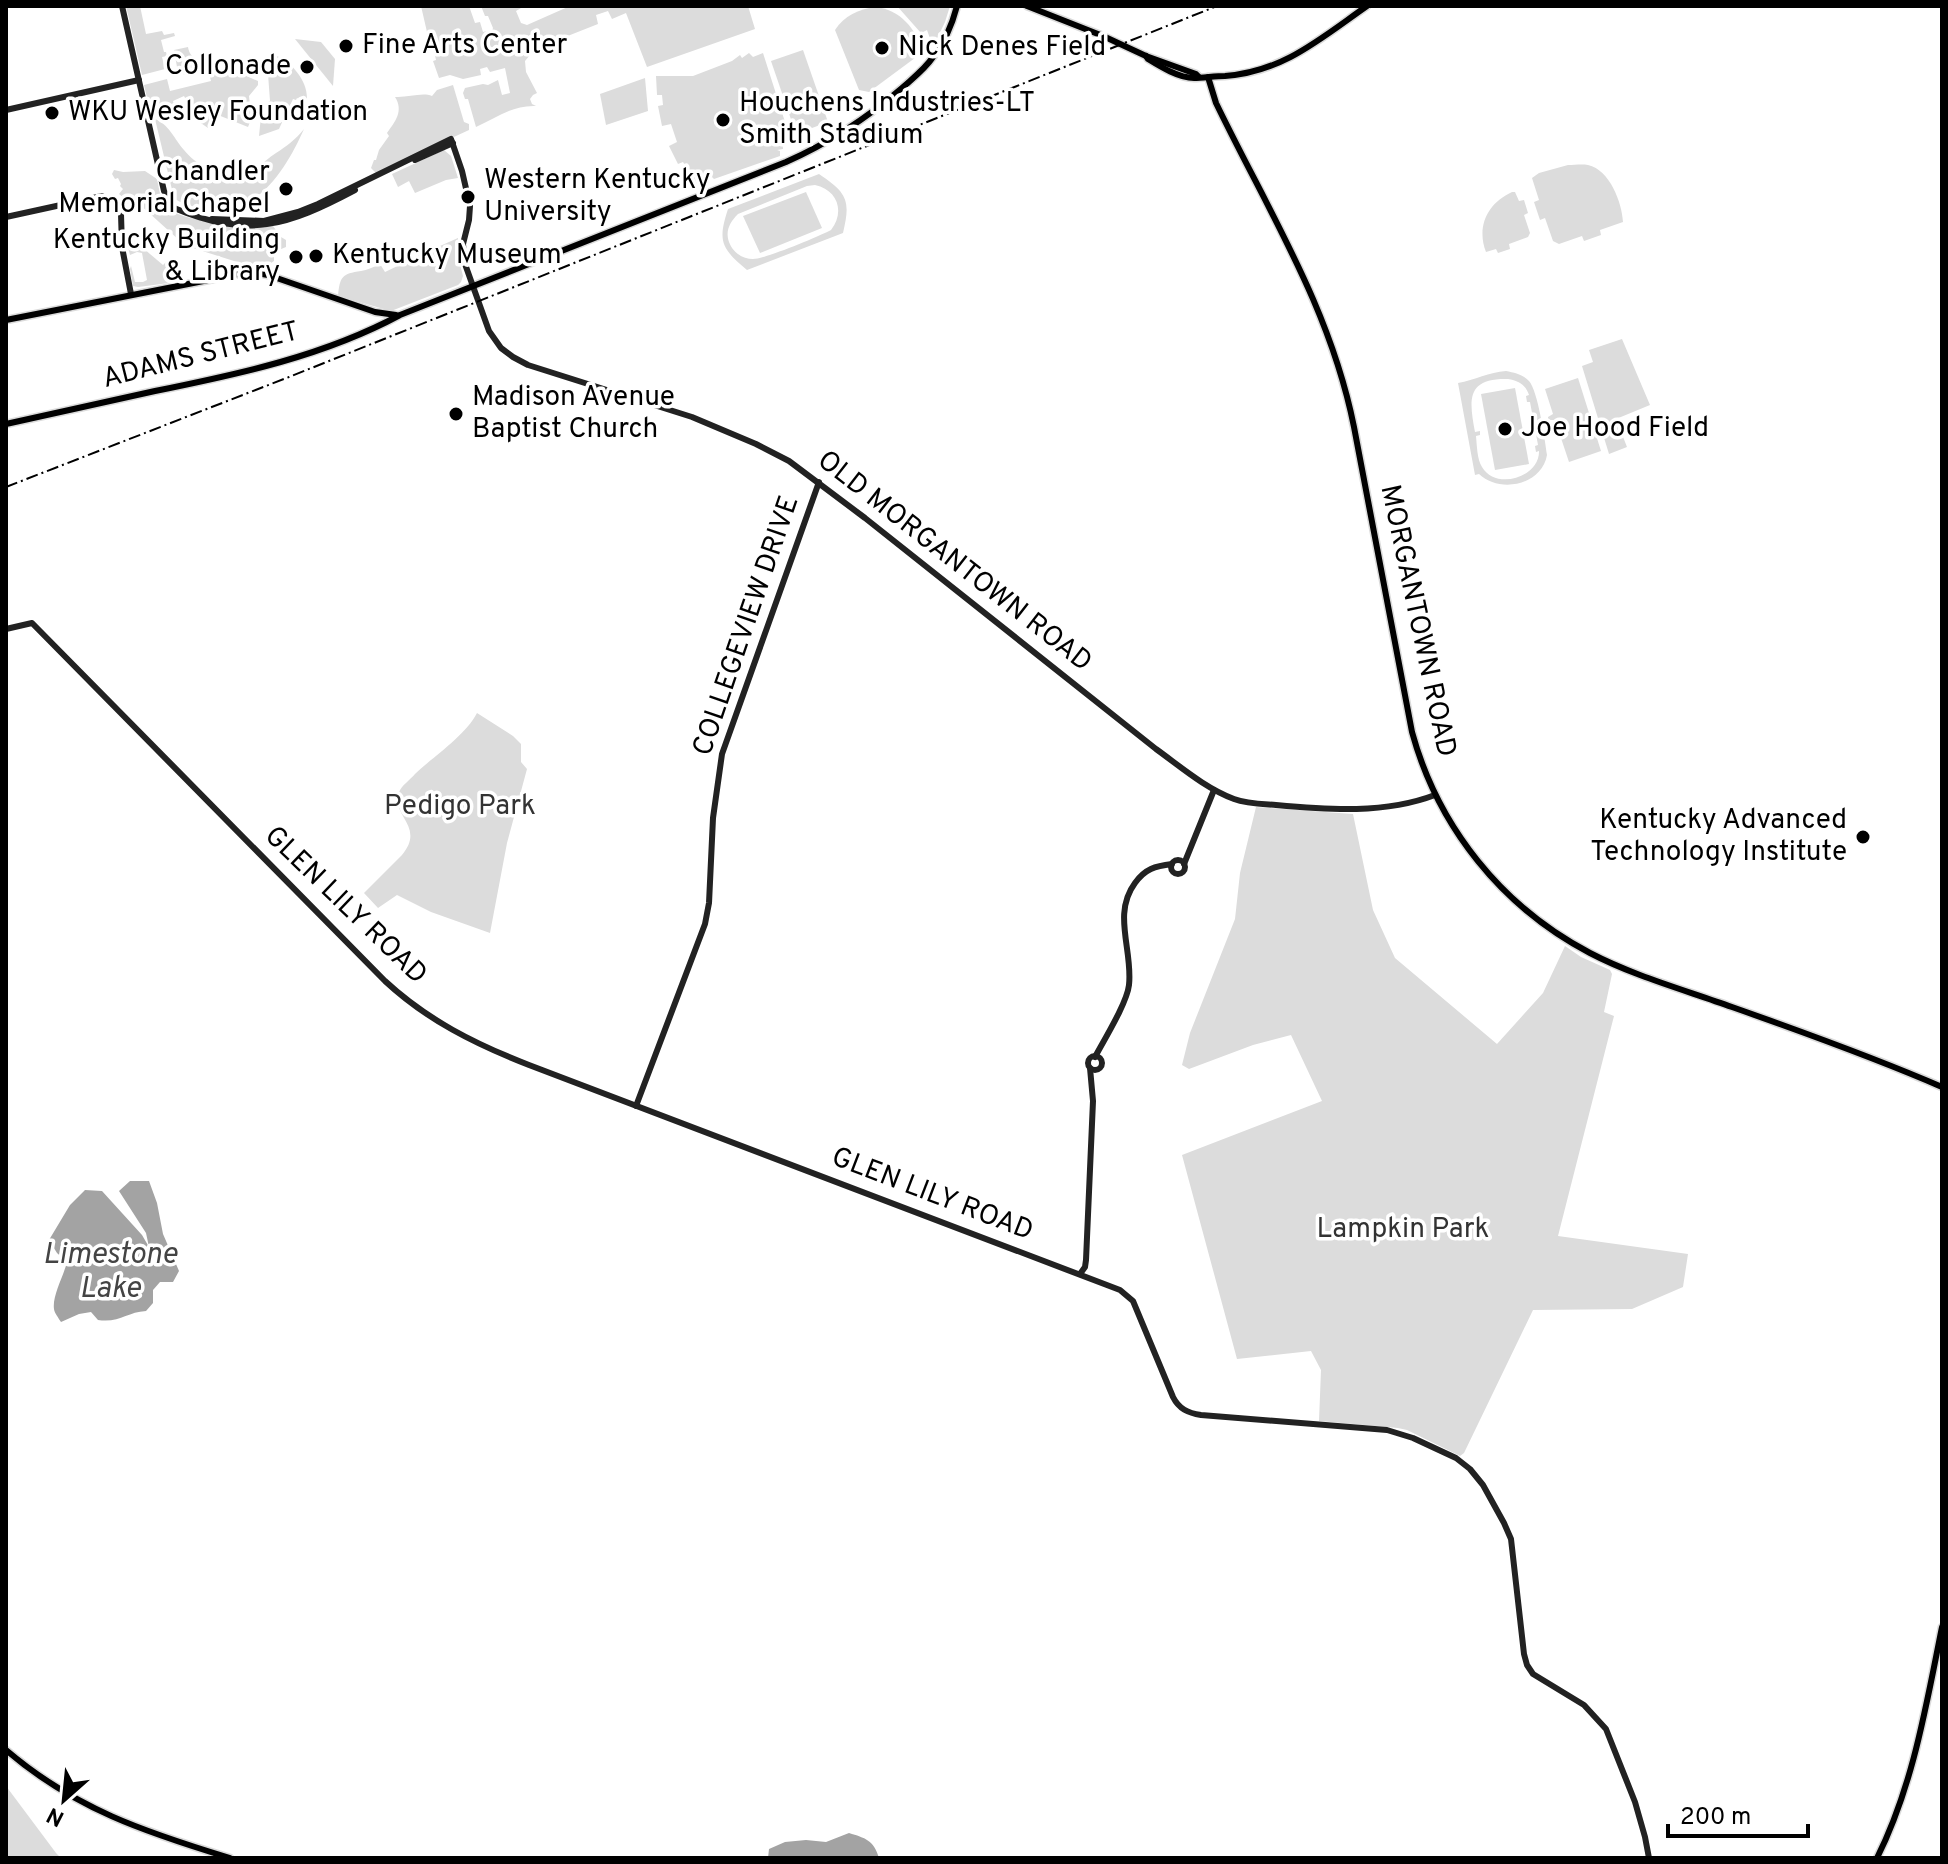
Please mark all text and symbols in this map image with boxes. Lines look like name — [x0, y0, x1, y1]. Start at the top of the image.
place label: Fine Arts Center — [362, 28, 568, 64]
place label: Nick Denes Field — [898, 30, 1106, 66]
marker: Fine Arts Center — [337, 37, 355, 55]
marker: Nick Denes Field — [873, 39, 891, 57]
place label: Collonade — [165, 49, 291, 85]
marker: Collonade — [298, 58, 316, 76]
place label: Houchens Industries-LT Smith Stadium — [739, 86, 1035, 154]
place label: WKU Wesley Foundation — [68, 95, 368, 131]
marker: WKU Wesley Foundation — [43, 104, 61, 122]
marker: Houchens Industries-LT Smith Stadium — [714, 111, 732, 129]
place label: Chandler Memorial Chapel — [58, 155, 270, 223]
place label: Western Kentucky University — [484, 163, 711, 231]
marker: Chandler Memorial Chapel — [277, 180, 295, 198]
marker: Western Kentucky University — [459, 188, 477, 206]
place label: Kentucky Building & Library — [53, 223, 280, 291]
place label: Kentucky Museum — [332, 238, 562, 274]
marker: Kentucky Museum — [307, 247, 325, 265]
marker: Kentucky Building & Library — [287, 248, 305, 266]
street label: ADAMS STREET — [99, 314, 303, 398]
place label: Madison Avenue Baptist Church — [472, 380, 675, 448]
marker: Madison Avenue Baptist Church — [447, 405, 465, 423]
place label: Joe Hood Field — [1521, 411, 1709, 447]
marker: Joe Hood Field — [1496, 420, 1514, 438]
street label: OLD MORGANTOWN ROAD — [809, 443, 1099, 681]
street label: MORGANTOWN ROAD — [1371, 482, 1463, 760]
street label: COLLEGEVIEW DRIVE — [686, 491, 808, 761]
park label: Pedigo Park — [384, 789, 536, 825]
place label: Kentucky Advanced Technology Institute — [1590, 803, 1847, 871]
street label: GLEN LILY ROAD — [256, 819, 434, 993]
marker: Kentucky Advanced Technology Institute — [1854, 828, 1872, 846]
street label: GLEN LILY ROAD — [826, 1140, 1038, 1250]
park label: Lampkin Park — [1317, 1212, 1489, 1248]
water label: Limestone Lake — [43, 1237, 178, 1308]
north arrow — [24, 1760, 104, 1840]
scale bar — [1668, 1788, 1808, 1838]
text: N — [43, 1800, 69, 1831]
text: 200 m — [1680, 1803, 1751, 1833]

